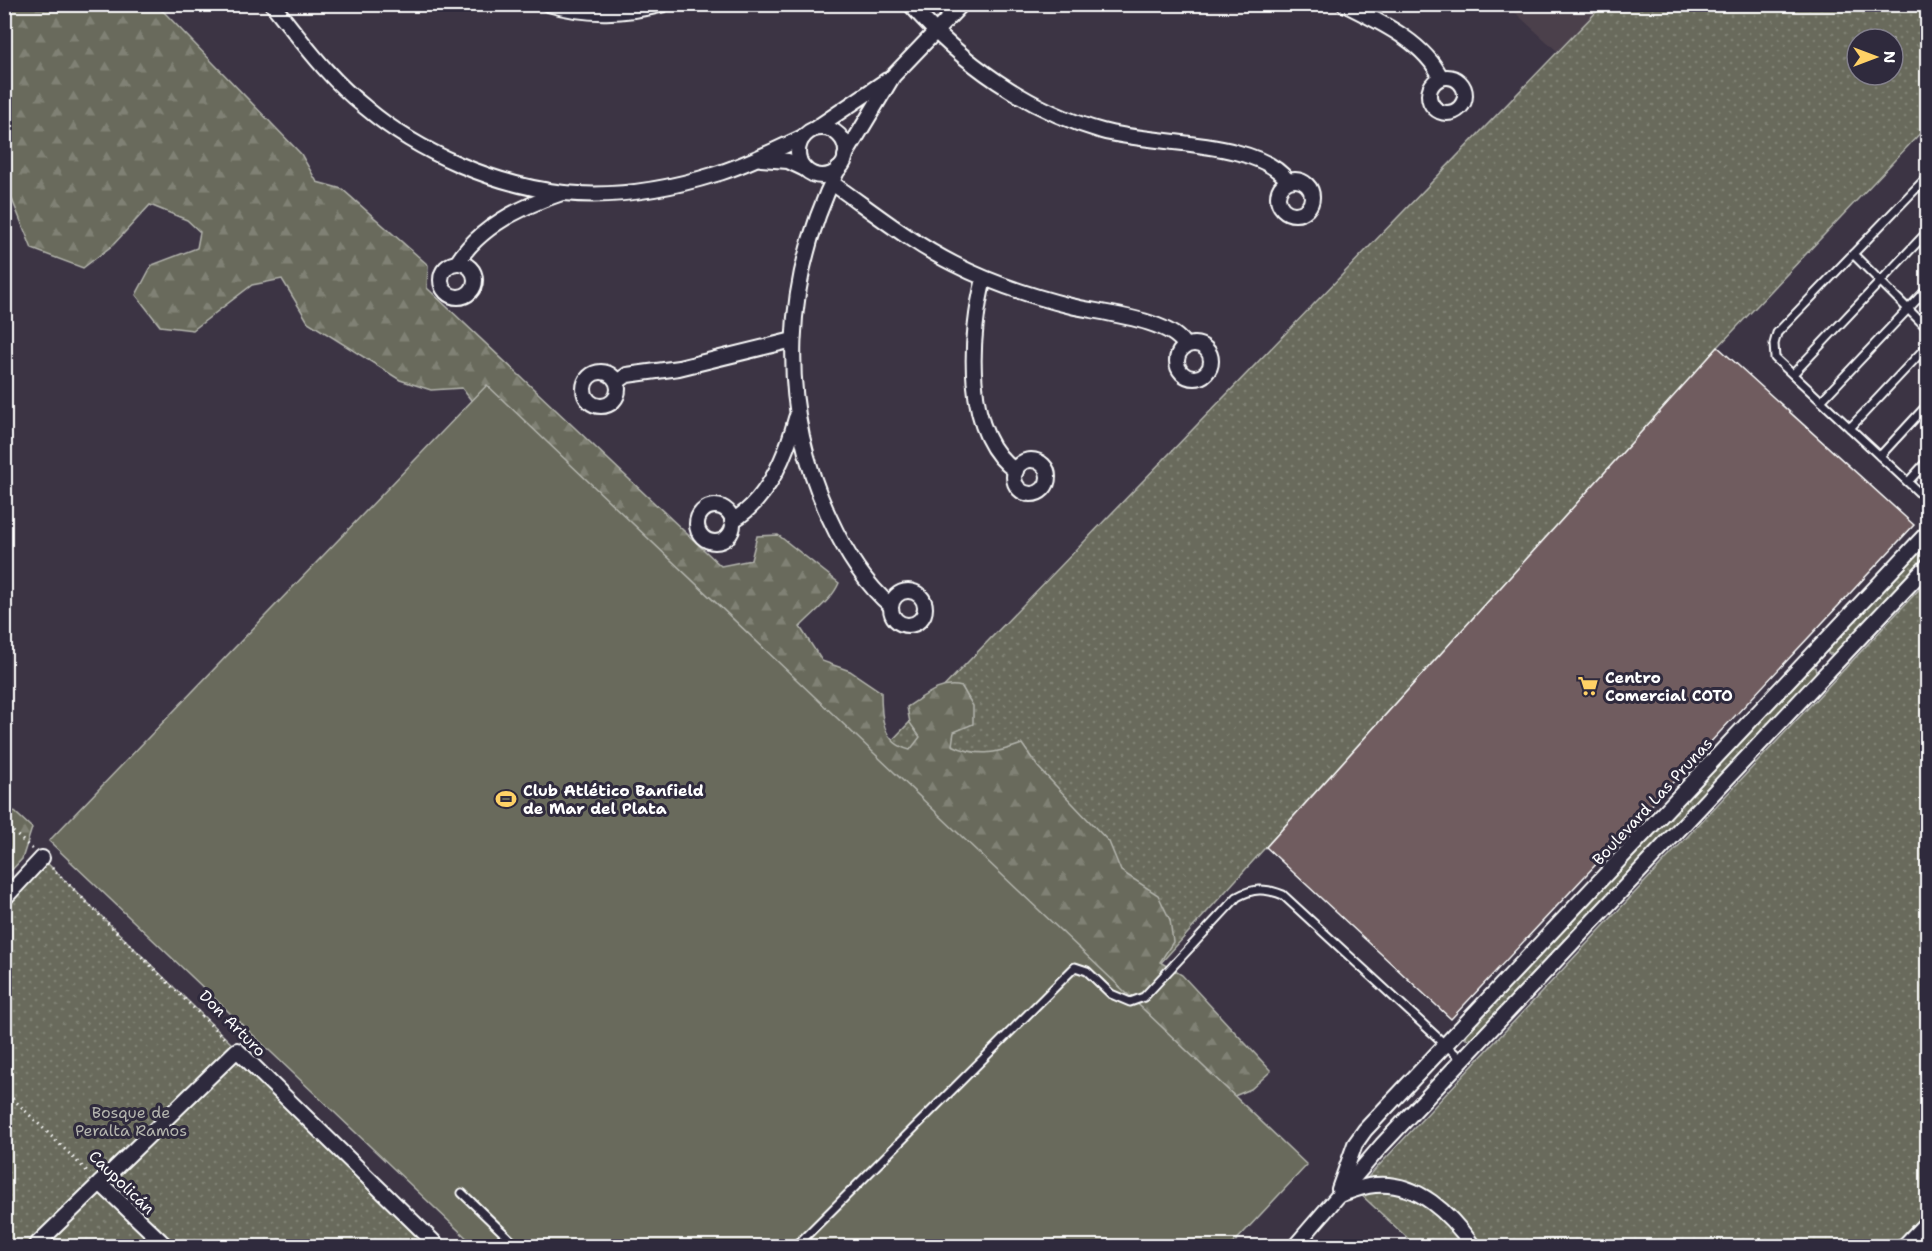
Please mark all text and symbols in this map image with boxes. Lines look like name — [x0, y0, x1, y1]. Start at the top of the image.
north arrow — [1845, 27, 1905, 87]
text: N — [1879, 51, 1900, 63]
place label: Centro Comercial COTO — [1605, 667, 1733, 706]
supermarket icon: Centro Comercial COTO — [1576, 674, 1600, 698]
street label: Boulevard Las Prunas — [1588, 733, 1717, 870]
place label: Club Atlético Banfield de Mar del Plata — [523, 780, 704, 819]
sports icon: Club Atlético Banfield de Mar del Plata — [494, 787, 518, 811]
street label: Don Arturo — [195, 986, 270, 1061]
park label: Bosque de Peralta Ramos — [75, 1102, 187, 1141]
street label: Caupolicán — [84, 1146, 159, 1219]

